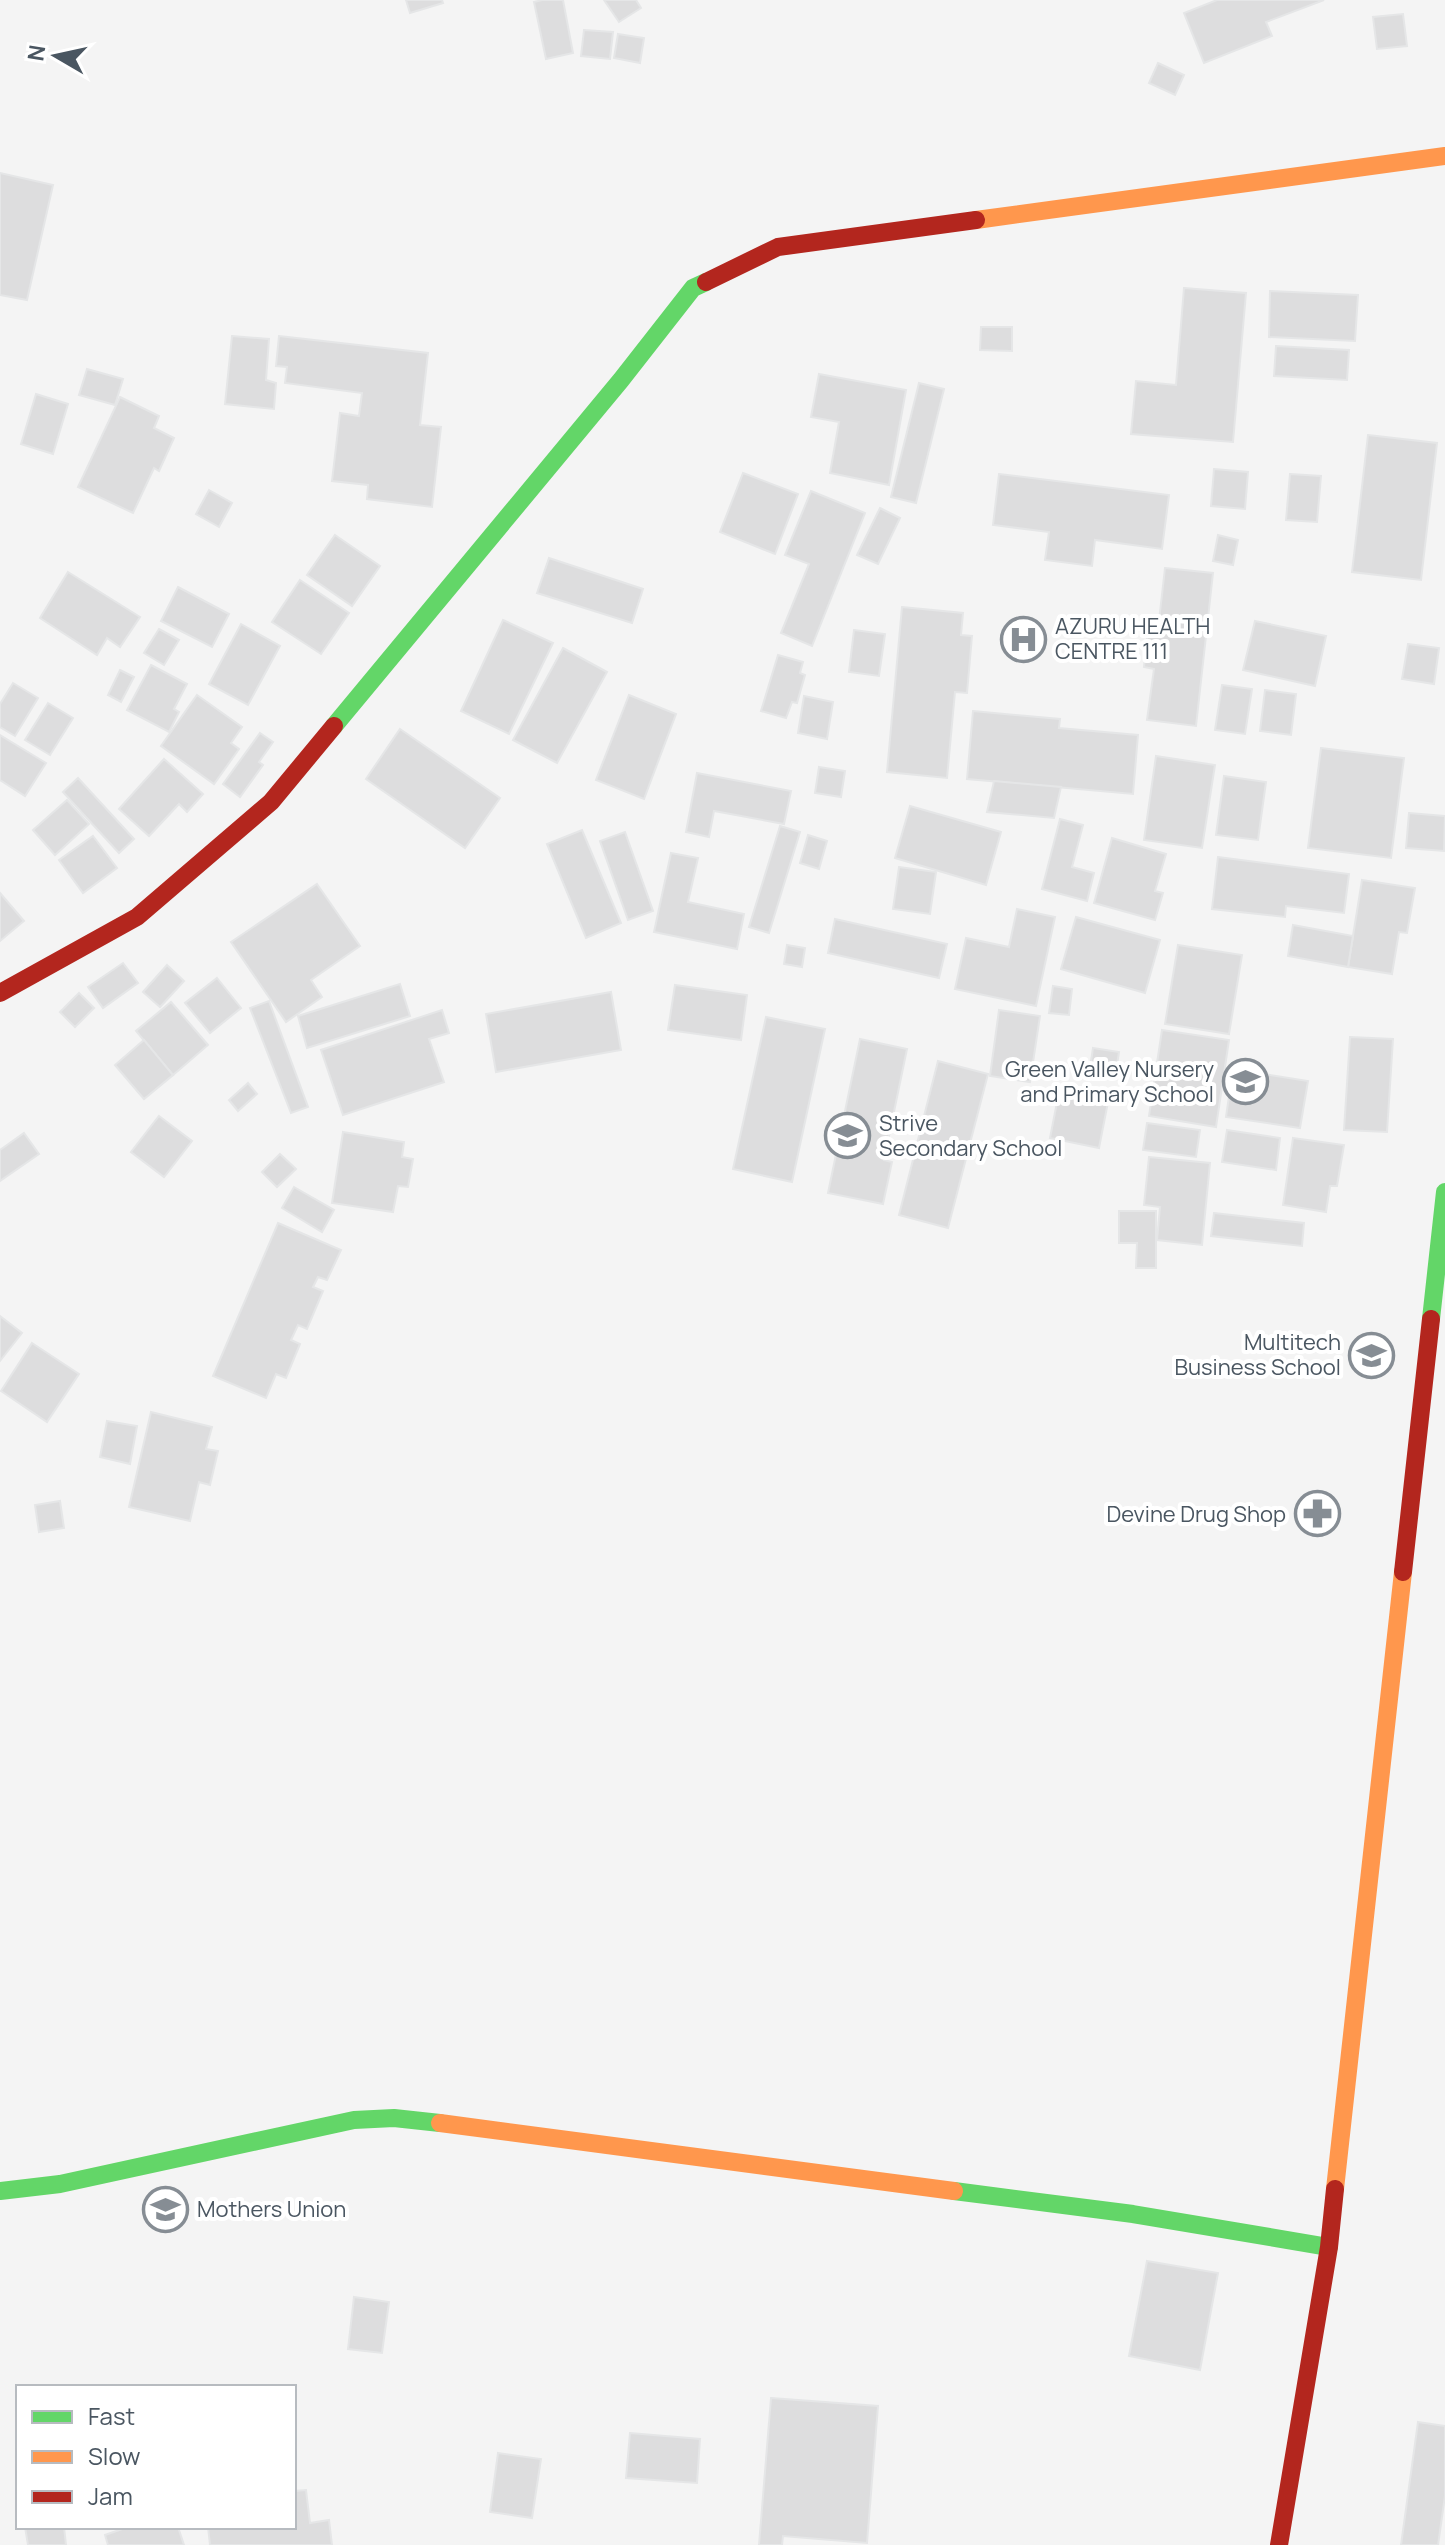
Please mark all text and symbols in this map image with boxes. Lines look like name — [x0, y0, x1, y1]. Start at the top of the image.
north arrow — [16, 16, 96, 96]
text: N — [20, 43, 52, 63]
place label: AZURU HEALTH CENTRE 111 — [1055, 611, 1210, 666]
hospital icon: AZURU HEALTH CENTRE 111 — [1000, 615, 1048, 663]
place label: Green Valley Nursery and Primary School — [1005, 1054, 1214, 1109]
school or university icon: Green Valley Nursery and Primary School — [1221, 1058, 1269, 1106]
place label: Strive Secondary School — [879, 1108, 1062, 1163]
school or university icon: Strive Secondary School — [824, 1112, 872, 1160]
place label: Multitech Business School — [1174, 1327, 1341, 1382]
school or university icon: Multitech Business School — [1348, 1331, 1396, 1379]
pharmacy icon: Devine Drug Shop — [1293, 1490, 1341, 1538]
place label: Devine Drug Shop — [1106, 1499, 1286, 1529]
school or university icon: Mothers Union — [142, 2185, 190, 2233]
place label: Mothers Union — [197, 2194, 346, 2224]
legend — [16, 2385, 296, 2529]
text: Fast — [88, 2399, 135, 2432]
text: Slow — [88, 2439, 141, 2472]
text: Jam — [88, 2479, 133, 2512]

